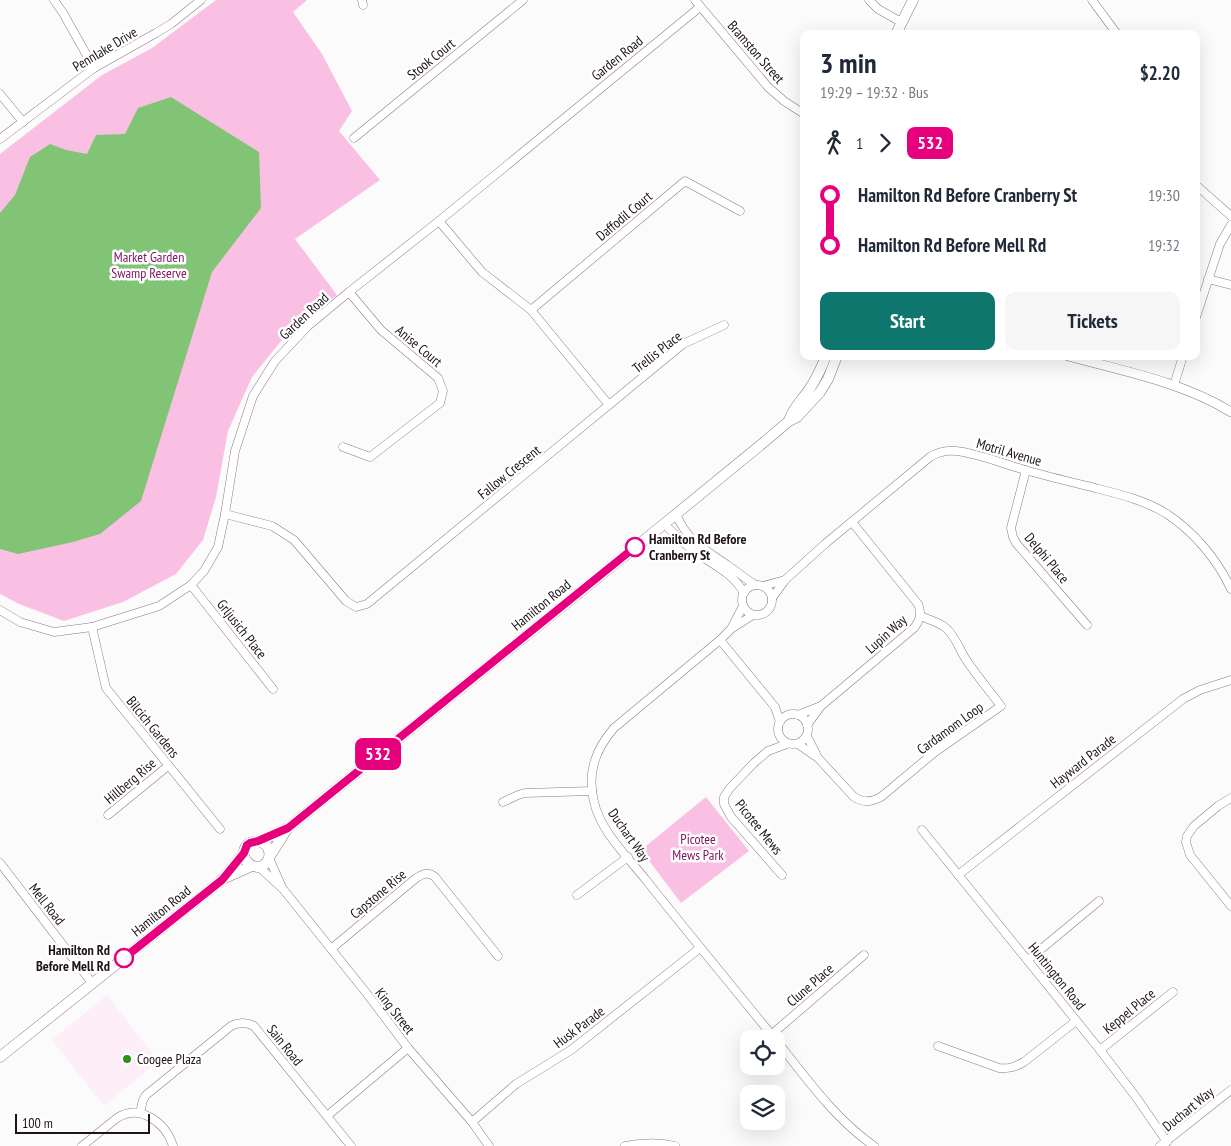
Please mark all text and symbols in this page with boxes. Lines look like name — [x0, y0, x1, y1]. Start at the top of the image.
street label: Bramston Street — [724, 17, 788, 87]
street label: Pennlake Drive — [69, 23, 141, 75]
street label: Garden Road — [588, 32, 646, 84]
street label: Stook Court — [404, 34, 459, 84]
text: 3 min — [820, 44, 877, 81]
text: $2.20 — [1140, 61, 1180, 85]
text: 19:29 – 19:32 · Bus — [820, 82, 928, 102]
icon: walk — [820, 129, 848, 157]
icon: forward — [871, 129, 899, 157]
text: 532 — [917, 131, 943, 154]
text: 1 — [856, 133, 863, 153]
text: Hamilton Rd Before Cranberry St — [858, 183, 1077, 207]
text: 19:30 — [1148, 185, 1180, 205]
street label: Daffodil Court — [592, 187, 656, 245]
text: Hamilton Rd Before Mell Rd — [858, 233, 1046, 257]
text: 19:32 — [1148, 235, 1180, 255]
park label: Market Garden Swamp Reserve — [111, 248, 187, 282]
street label: Garden Road — [275, 289, 333, 343]
button: Start — [820, 292, 995, 350]
button: Tickets — [1005, 292, 1180, 350]
street label: Anise Court — [392, 321, 446, 371]
street label: Trellis Place — [629, 327, 685, 377]
street label: Motril Avenue — [974, 434, 1044, 470]
street label: Fallow Crescent — [474, 441, 544, 503]
street label: Delphi Place — [1021, 529, 1073, 587]
place label: Hamilton Rd Before Cranberry St — [649, 530, 747, 564]
marker: Hamilton Rd Before Cranberry St — [625, 537, 645, 557]
street label: Hamilton Road — [508, 576, 574, 634]
street label: Grljusich Place — [213, 596, 271, 663]
street label: Lupin Way — [862, 610, 911, 657]
street label: Bilcich Gardens — [123, 693, 183, 762]
street label: Cardamom Loop — [913, 698, 987, 758]
street label: Hayward Parade — [1047, 730, 1119, 792]
line badge: 532 — [349, 738, 407, 770]
text: 532 — [365, 742, 391, 765]
street label: Hillberg Rise — [100, 754, 160, 808]
street label: Picotee Mews — [731, 796, 787, 858]
street label: Duchart Way — [604, 805, 654, 866]
park label: Picotee Mews Park — [672, 830, 724, 864]
street label: Capstone Rise — [346, 865, 410, 923]
street label: Mell Road — [25, 880, 69, 928]
street label: Hamilton Road — [128, 882, 194, 940]
street label: Huntington Road — [1024, 939, 1090, 1013]
place label: Hamilton Rd Before Mell Rd — [36, 941, 110, 975]
marker: Hamilton Rd Before Mell Rd — [114, 948, 134, 968]
street label: Clune Place — [783, 960, 837, 1010]
street label: King Street — [371, 984, 419, 1038]
street label: Keppel Place — [1099, 984, 1159, 1038]
street label: Husk Parade — [550, 1002, 608, 1052]
street label: Sain Road — [263, 1021, 307, 1069]
map controls — [740, 1030, 785, 1130]
button: locate — [740, 1030, 785, 1075]
place label: Coogee Plaza — [137, 1050, 201, 1068]
marker: Coogee Plaza — [121, 1053, 133, 1065]
street label: Duchart Way — [1159, 1082, 1218, 1135]
button: layers — [740, 1085, 785, 1130]
scale bar — [15, 1111, 150, 1134]
text: 100 m — [22, 1114, 53, 1132]

